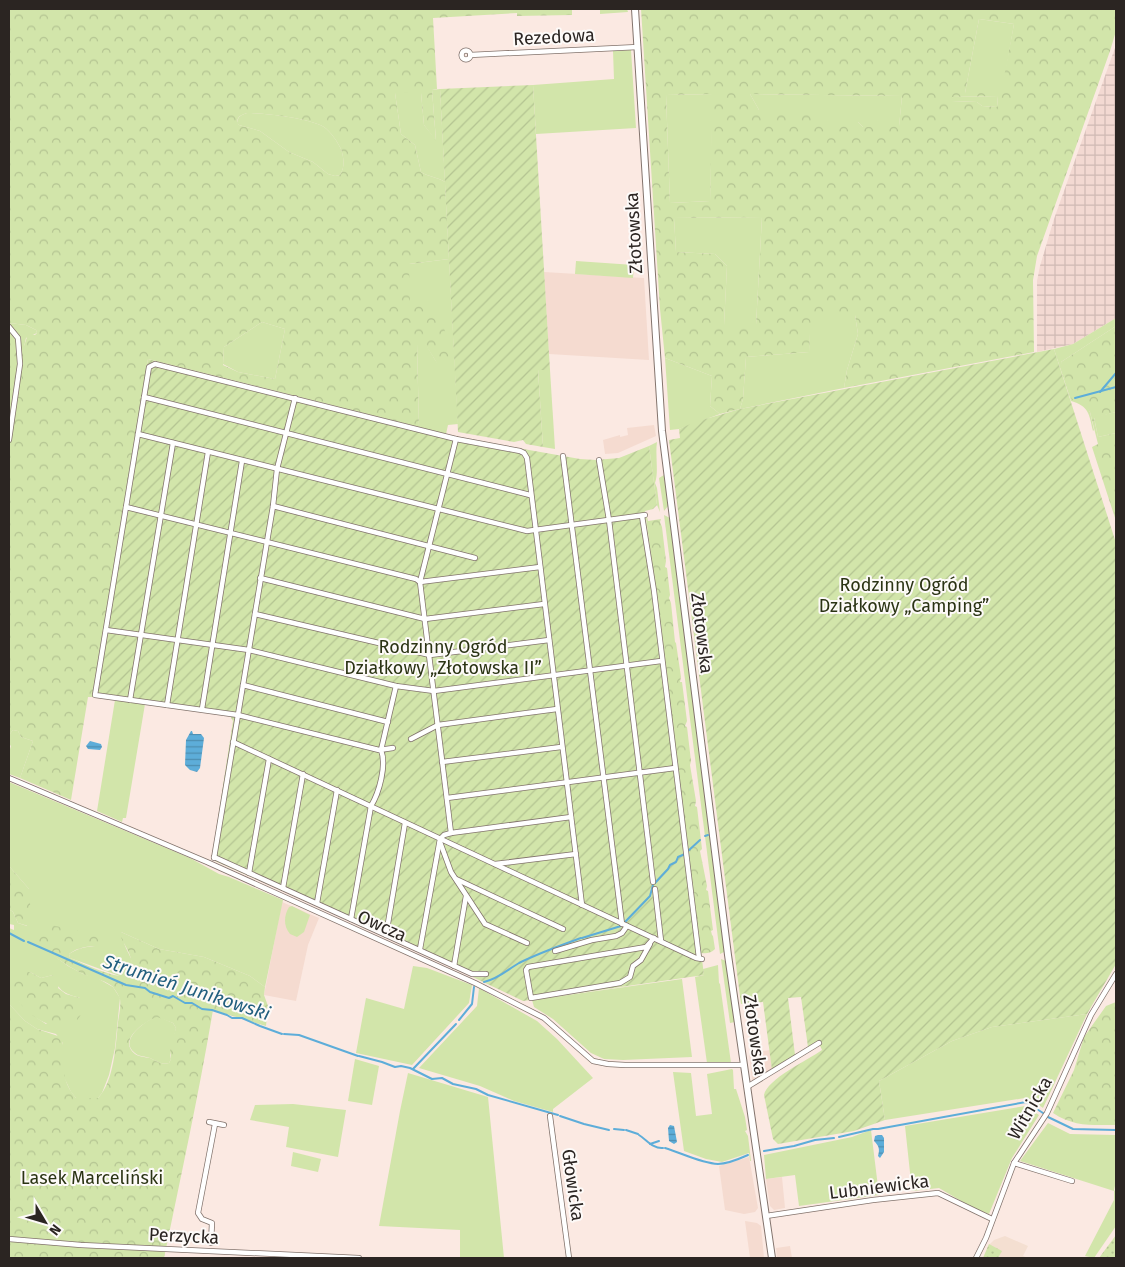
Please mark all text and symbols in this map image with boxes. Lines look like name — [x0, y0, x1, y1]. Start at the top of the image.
street label: Rezedowa — [513, 24, 595, 50]
street label: Złotowska — [621, 192, 647, 274]
park label: Rodzinny Ogród Działkowy „Camping” — [819, 574, 989, 617]
street label: Złotowska — [686, 591, 718, 675]
park label: Rodzinny Ogród Działkowy „Złotowska II” — [344, 636, 542, 679]
street label: Owcza — [354, 906, 410, 946]
water label: Strumień Junikowski — [99, 949, 274, 1026]
street label: Złotowska — [738, 993, 772, 1077]
street label: Witnicka — [1003, 1072, 1057, 1144]
street label: Głowicka — [557, 1148, 589, 1222]
park label: Lasek Marceliński — [21, 1167, 163, 1189]
street label: Lubniewicka — [828, 1170, 930, 1204]
north arrow — [20, 1197, 70, 1247]
text: N — [45, 1221, 64, 1239]
street label: Perzycka — [148, 1223, 220, 1249]

